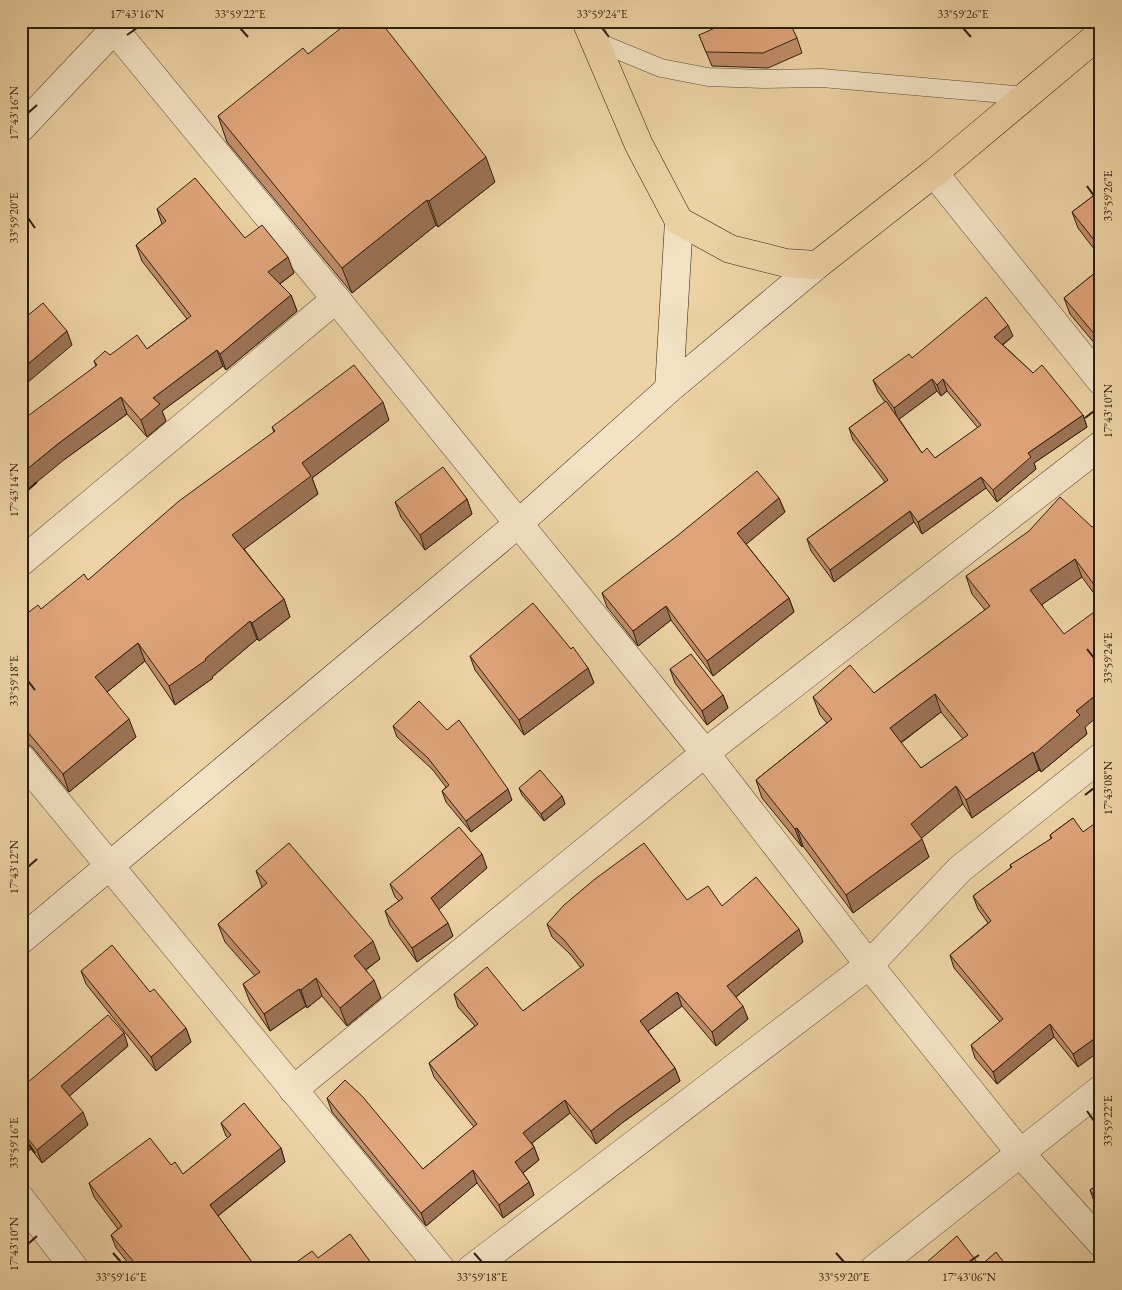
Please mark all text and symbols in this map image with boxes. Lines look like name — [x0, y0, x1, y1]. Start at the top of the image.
text: 17°43'16"N — [110, 6, 164, 22]
text: 33°59'22"E — [214, 6, 266, 22]
text: 33°59'24"E — [576, 6, 628, 22]
text: 33°59'26"E — [937, 6, 989, 22]
text: 17°43'16"N — [6, 86, 22, 140]
text: 33°59'26"E — [1100, 170, 1116, 222]
text: 33°59'20"E — [6, 192, 22, 244]
text: 17°43'10"N — [1100, 384, 1116, 438]
text: 17°43'14"N — [6, 463, 22, 517]
text: 33°59'24"E — [1100, 632, 1116, 684]
text: 33°59'18"E — [6, 655, 22, 707]
text: 17°43'08"N — [1100, 761, 1116, 815]
text: 17°43'12"N — [6, 840, 22, 894]
text: 33°59'22"E — [1100, 1095, 1116, 1147]
text: 33°59'16"E — [6, 1117, 22, 1169]
text: 17°43'10"N — [6, 1217, 22, 1271]
text: 33°59'16"E — [95, 1269, 147, 1285]
text: 33°59'18"E — [456, 1269, 508, 1285]
text: 33°59'20"E — [818, 1269, 870, 1285]
text: 17°43'06"N — [942, 1269, 996, 1285]

